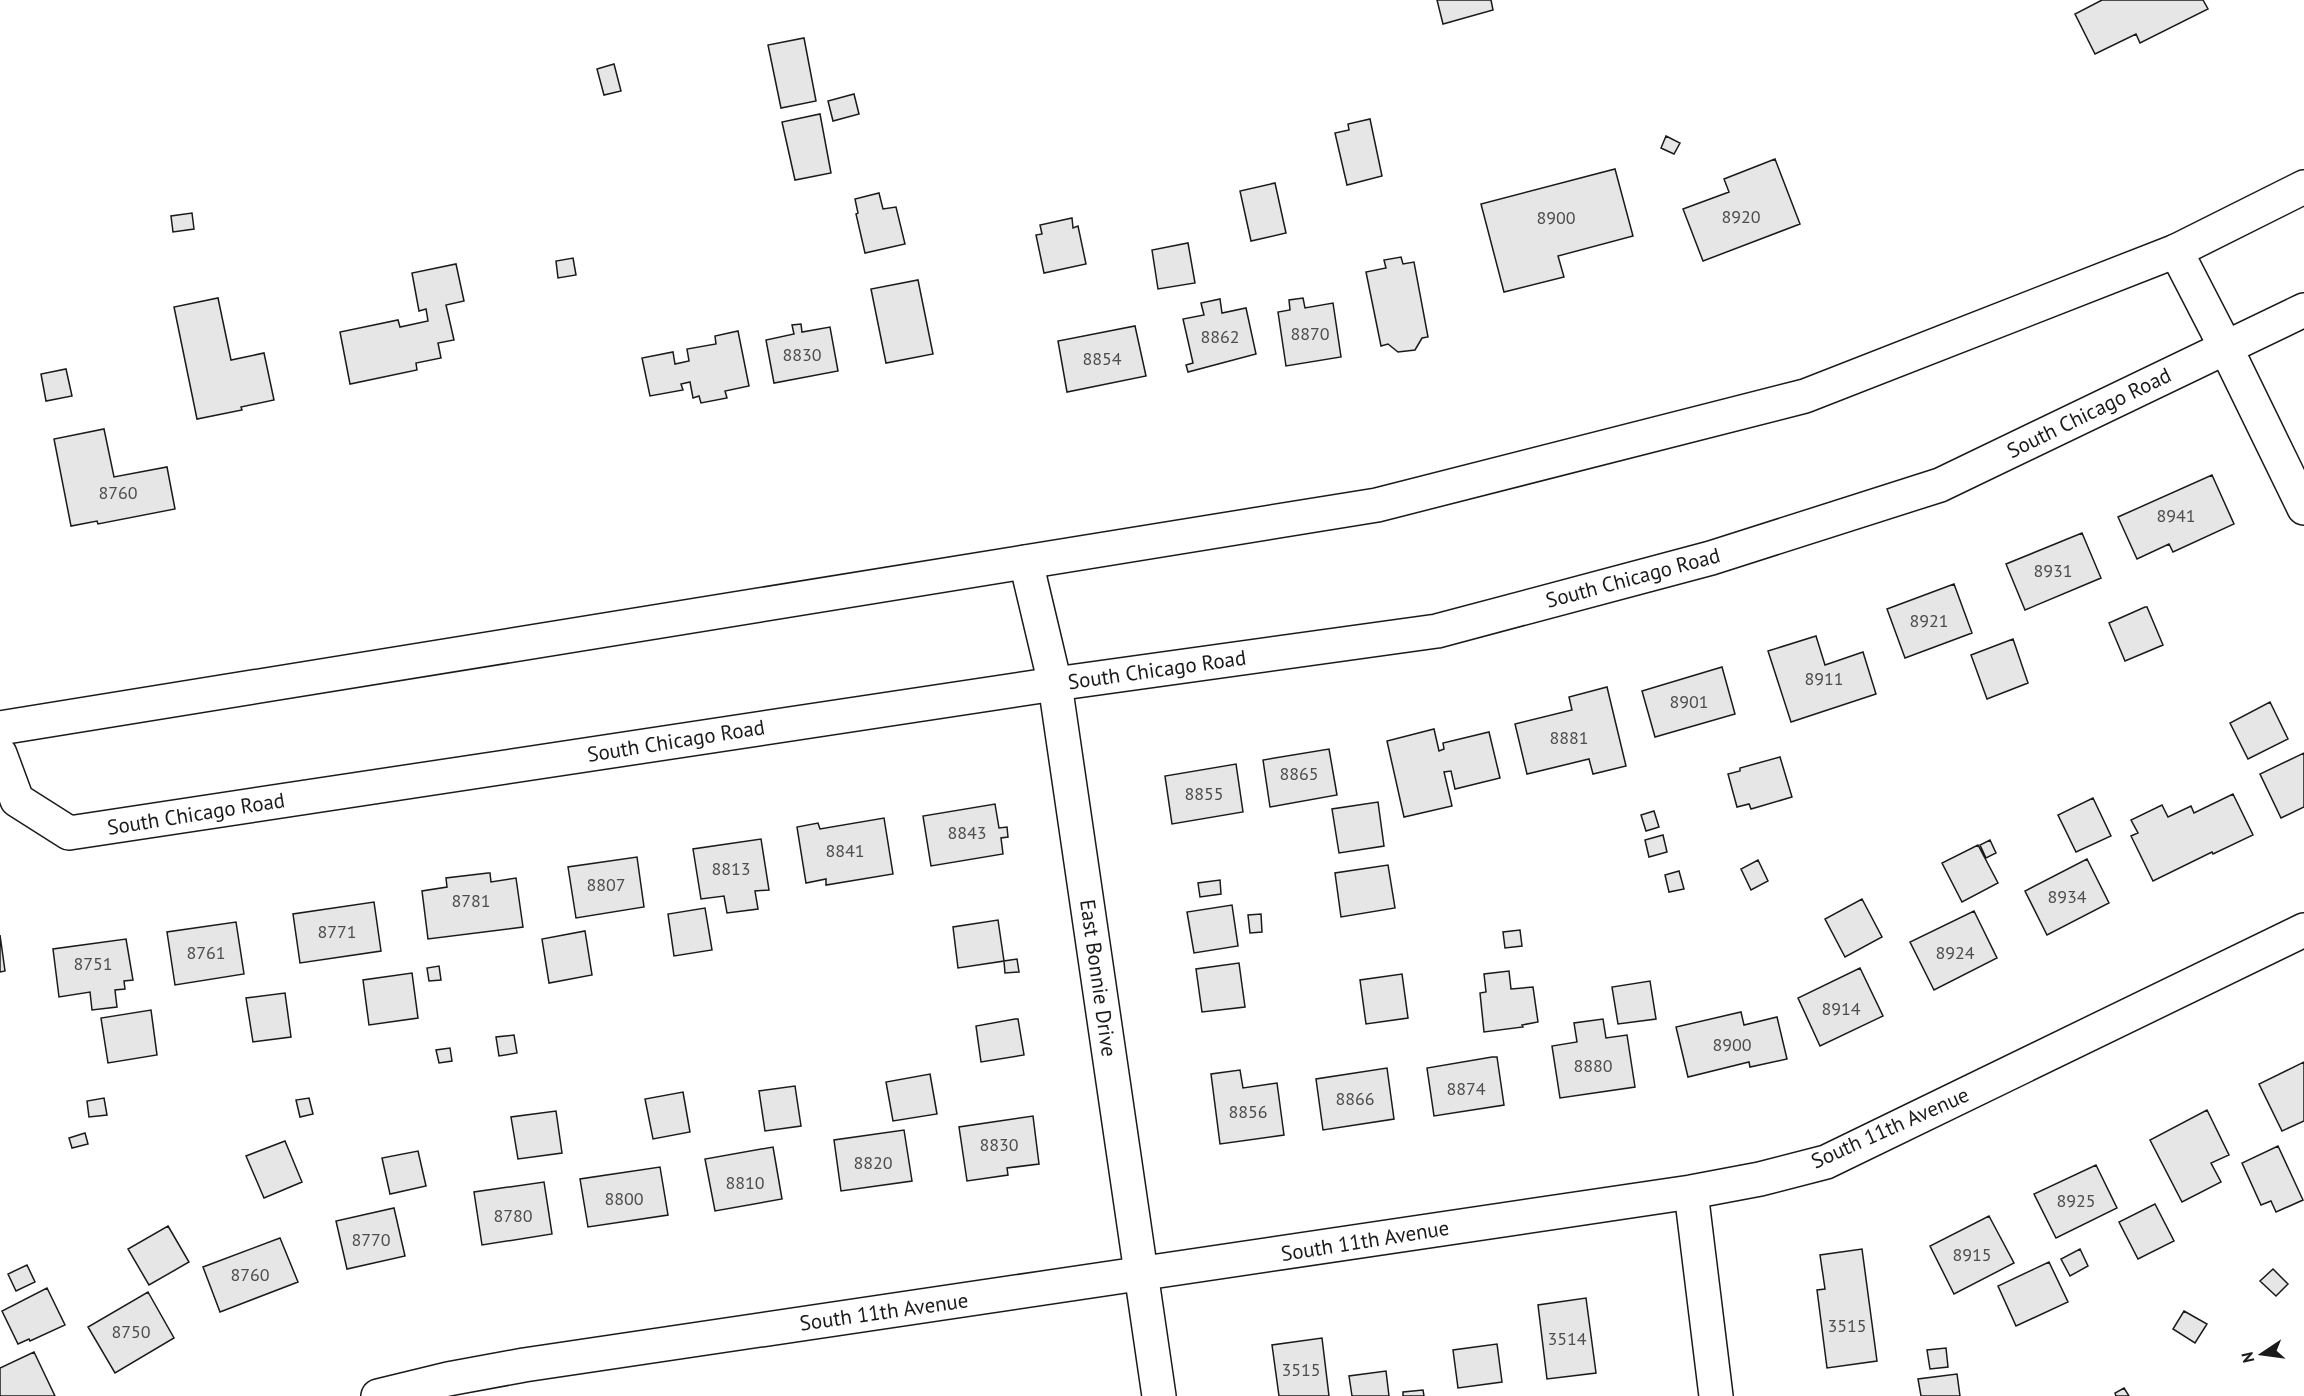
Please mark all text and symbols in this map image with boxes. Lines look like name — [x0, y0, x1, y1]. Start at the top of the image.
house number: 8920 — [1721, 205, 1761, 228]
house number: 8900 — [1536, 206, 1576, 229]
house number: 8870 — [1290, 322, 1330, 345]
house number: 8862 — [1200, 325, 1240, 348]
house number: 8830 — [782, 343, 822, 366]
house number: 8854 — [1082, 347, 1122, 370]
street label: South Chicago Road — [2002, 361, 2175, 464]
house number: 8760 — [98, 481, 138, 504]
house number: 8941 — [2156, 504, 2196, 527]
street label: South Chicago Road — [1543, 541, 1723, 614]
house number: 8931 — [2033, 559, 2073, 582]
house number: 8921 — [1909, 609, 1949, 632]
street label: South Chicago Road — [1066, 644, 1248, 695]
house number: 8911 — [1804, 667, 1844, 690]
house number: 8901 — [1669, 690, 1709, 713]
street label: South Chicago Road — [585, 713, 767, 768]
house number: 8881 — [1549, 726, 1589, 749]
house number: 8865 — [1279, 762, 1319, 785]
house number: 8855 — [1184, 782, 1224, 805]
street label: South Chicago Road — [105, 786, 287, 841]
house number: 8843 — [947, 821, 987, 844]
house number: 8841 — [825, 839, 865, 862]
house number: 8813 — [711, 857, 751, 880]
house number: 8807 — [586, 873, 626, 896]
house number: 8934 — [2047, 885, 2087, 908]
house number: 8781 — [451, 889, 491, 912]
street label: East Bonnie Drive — [1074, 897, 1123, 1058]
house number: 8771 — [317, 920, 357, 943]
house number: 8761 — [186, 941, 226, 964]
house number: 8924 — [1935, 941, 1975, 964]
house number: 8751 — [73, 952, 113, 975]
house number: 8914 — [1821, 997, 1861, 1020]
house number: 8900 — [1712, 1033, 1752, 1056]
house number: 8880 — [1573, 1054, 1613, 1077]
house number: 8874 — [1446, 1077, 1486, 1100]
street label: South 11th Avenue — [1807, 1081, 1973, 1174]
house number: 8866 — [1335, 1087, 1375, 1110]
house number: 8856 — [1228, 1100, 1268, 1123]
house number: 8830 — [979, 1133, 1019, 1156]
house number: 8820 — [853, 1151, 893, 1174]
house number: 8810 — [725, 1171, 765, 1194]
house number: 8800 — [604, 1187, 644, 1210]
house number: 8925 — [2056, 1189, 2096, 1212]
house number: 8780 — [493, 1204, 533, 1227]
street label: South 11th Avenue — [1279, 1214, 1451, 1267]
house number: 8770 — [351, 1228, 391, 1251]
house number: 8915 — [1952, 1243, 1992, 1266]
house number: 8760 — [230, 1263, 270, 1286]
street label: South 11th Avenue — [798, 1286, 970, 1337]
house number: 3515 — [1827, 1314, 1867, 1337]
house number: 8750 — [111, 1320, 151, 1343]
north arrow — [2232, 1324, 2292, 1384]
house number: 3514 — [1547, 1327, 1587, 1350]
text: N — [2236, 1350, 2258, 1365]
house number: 3515 — [1281, 1358, 1321, 1381]

